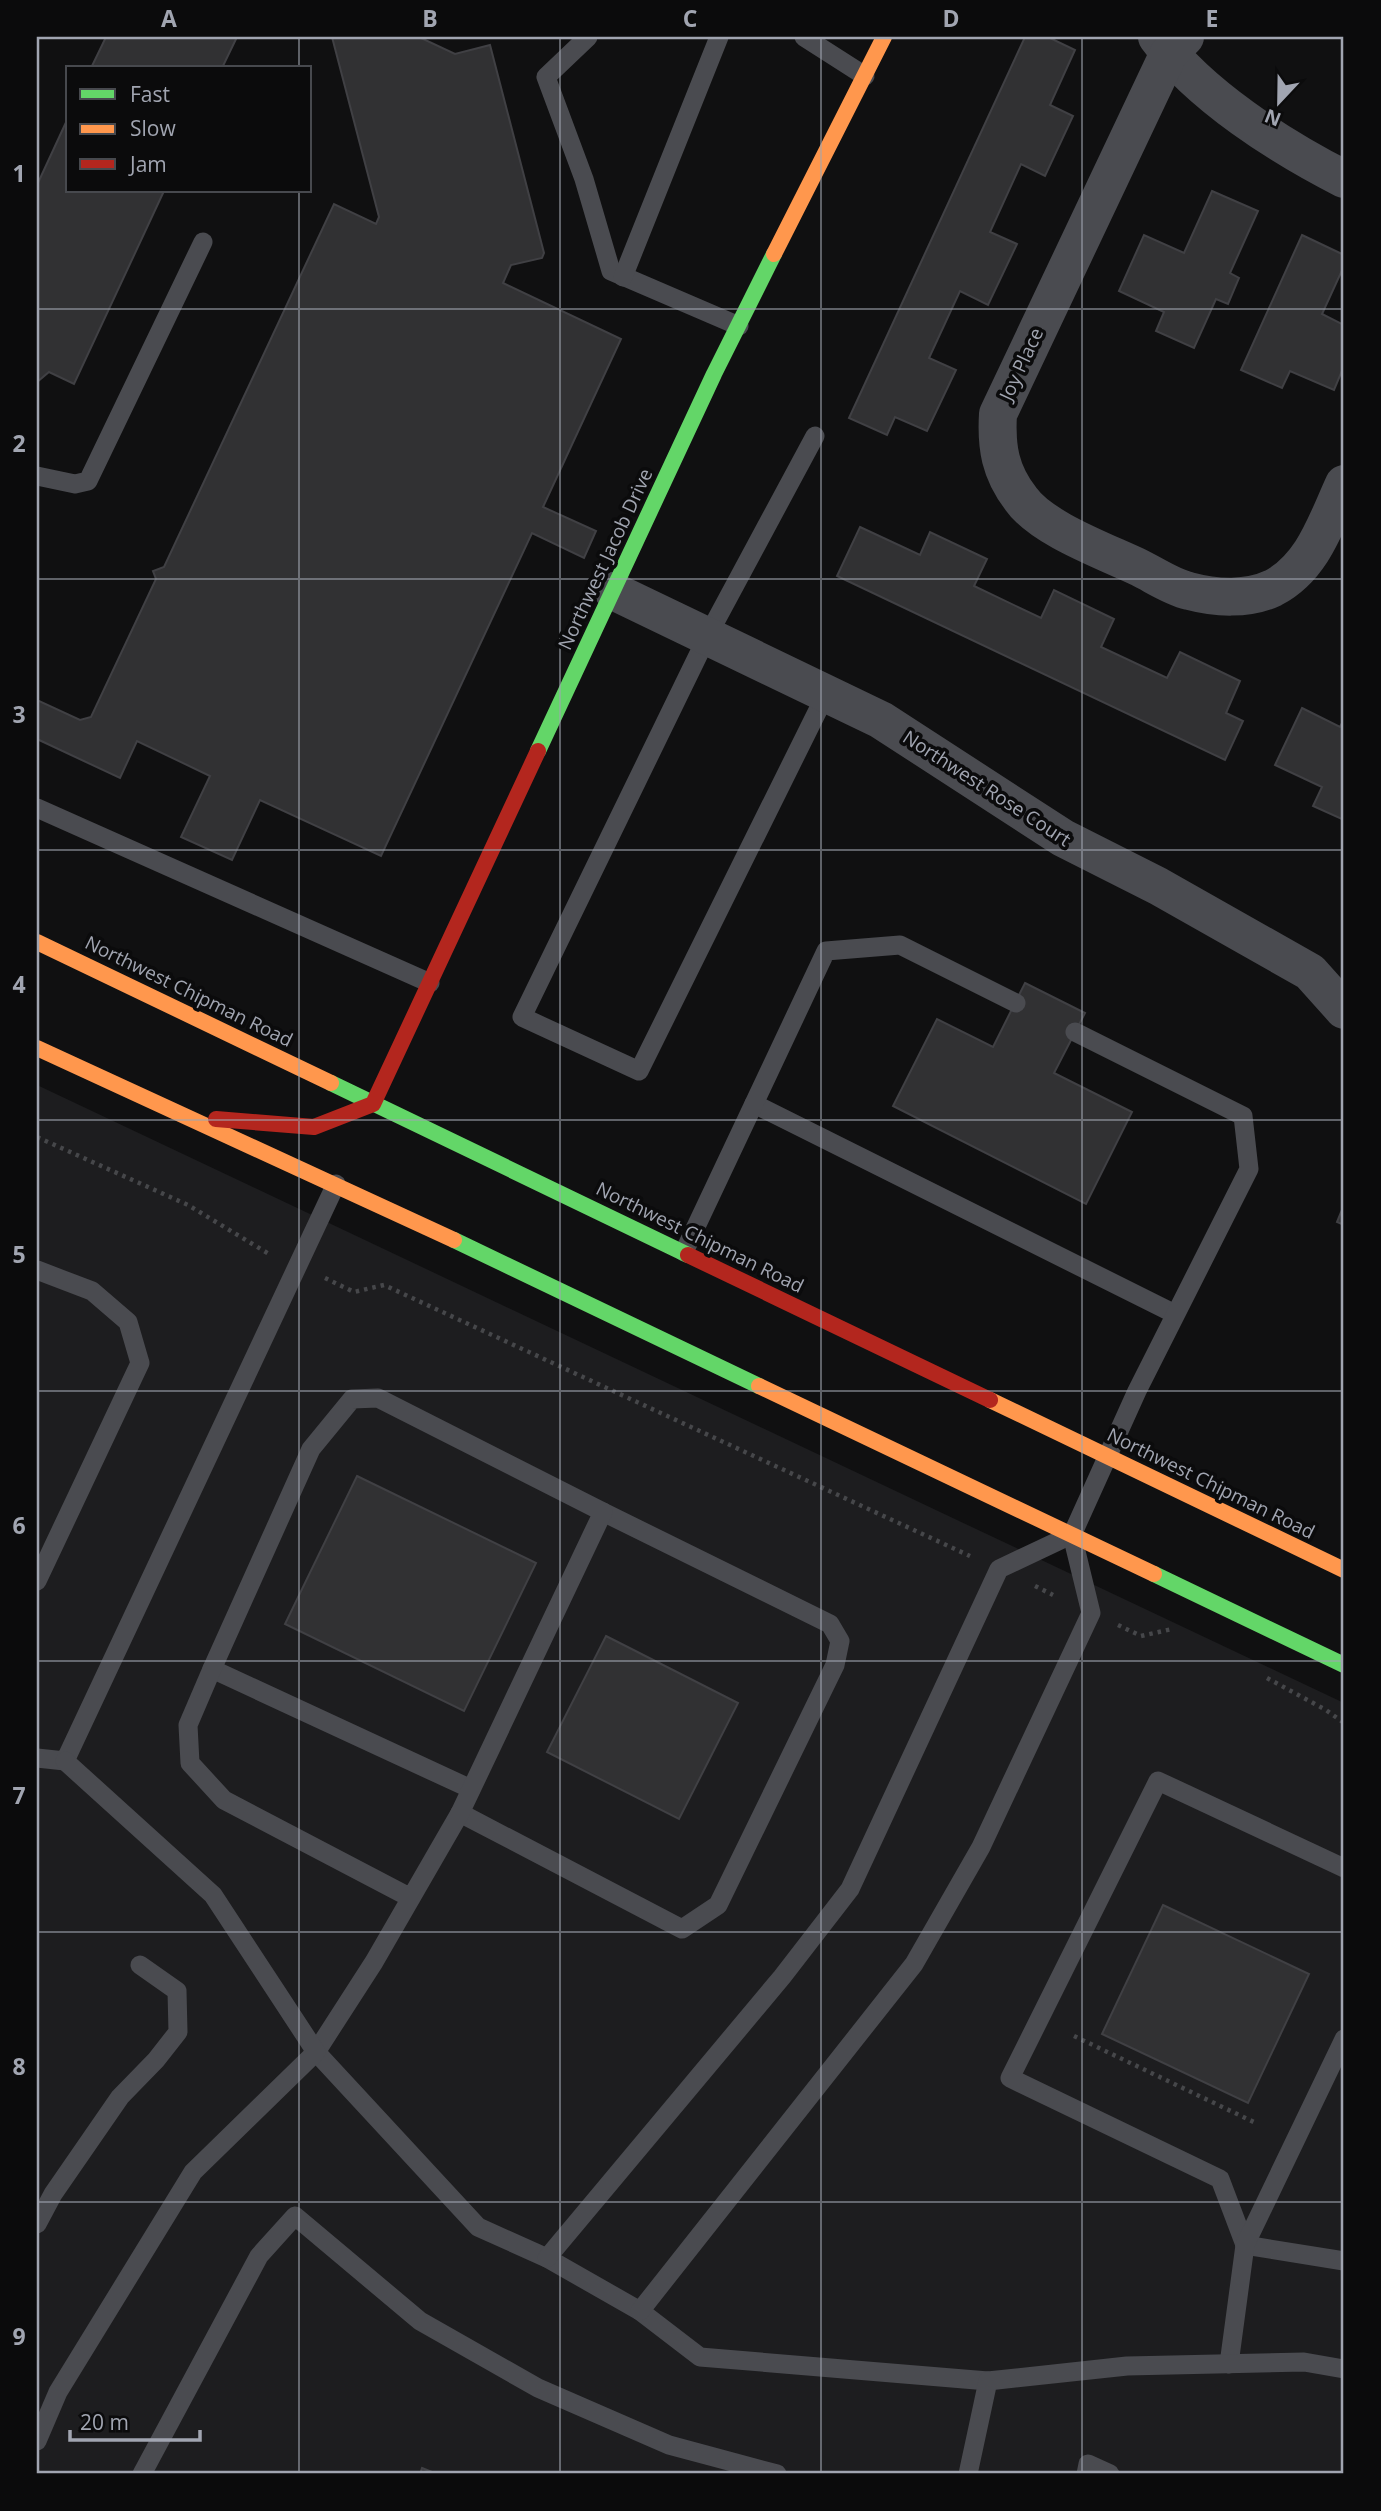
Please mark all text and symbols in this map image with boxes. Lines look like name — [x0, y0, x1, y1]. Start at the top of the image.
text: A — [161, 2, 177, 34]
text: B — [422, 2, 438, 34]
text: C — [683, 2, 697, 34]
text: D — [942, 2, 960, 34]
text: E — [1206, 2, 1218, 34]
legend — [66, 66, 312, 192]
north arrow — [1244, 66, 1314, 136]
text: Fast — [130, 80, 170, 108]
text: N — [1261, 103, 1285, 133]
text: Slow — [130, 114, 176, 142]
text: Jam — [128, 150, 167, 178]
text: 1 — [12, 157, 26, 189]
street label: Joy Place — [992, 323, 1049, 406]
text: 2 — [12, 427, 26, 459]
street label: Northwest Jacob Drive — [552, 464, 658, 654]
text: 3 — [12, 698, 26, 730]
street label: Northwest Rose Court — [898, 724, 1076, 852]
street label: Northwest Chipman Road — [81, 929, 297, 1053]
text: 4 — [12, 968, 26, 1000]
street label: Northwest Chipman Road — [592, 1175, 808, 1299]
text: 5 — [12, 1238, 26, 1270]
street label: Northwest Chipman Road — [1103, 1421, 1319, 1545]
text: 6 — [12, 1509, 26, 1541]
text: 7 — [12, 1779, 26, 1811]
text: 8 — [12, 2050, 26, 2082]
text: 9 — [12, 2320, 26, 2352]
scale bar — [70, 2399, 200, 2443]
text: 20 m — [80, 2408, 129, 2436]

